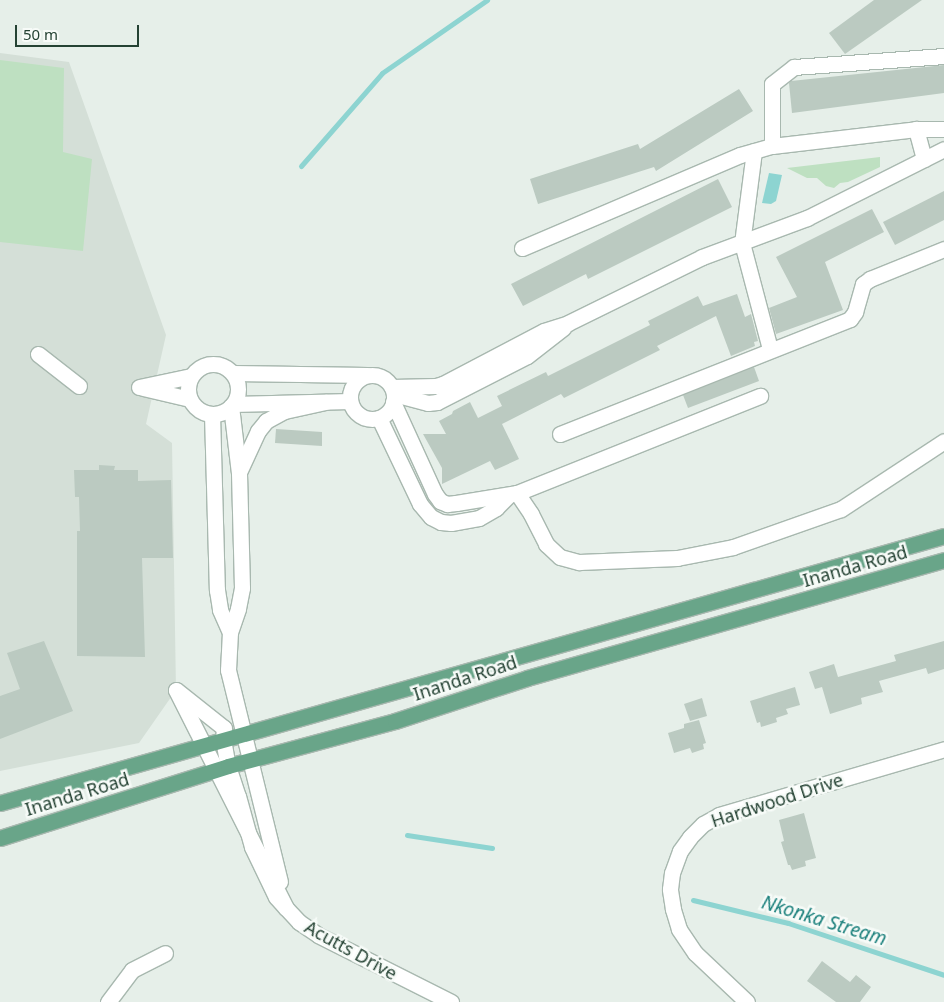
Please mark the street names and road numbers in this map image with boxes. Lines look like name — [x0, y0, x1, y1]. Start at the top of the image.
street label: Inanda Road — [800, 541, 910, 591]
street label: Inanda Road — [411, 651, 519, 705]
street label: Inanda Road — [22, 768, 132, 820]
street label: Hardwood Drive — [708, 768, 846, 832]
street label: Acutts Drive — [301, 916, 401, 984]

